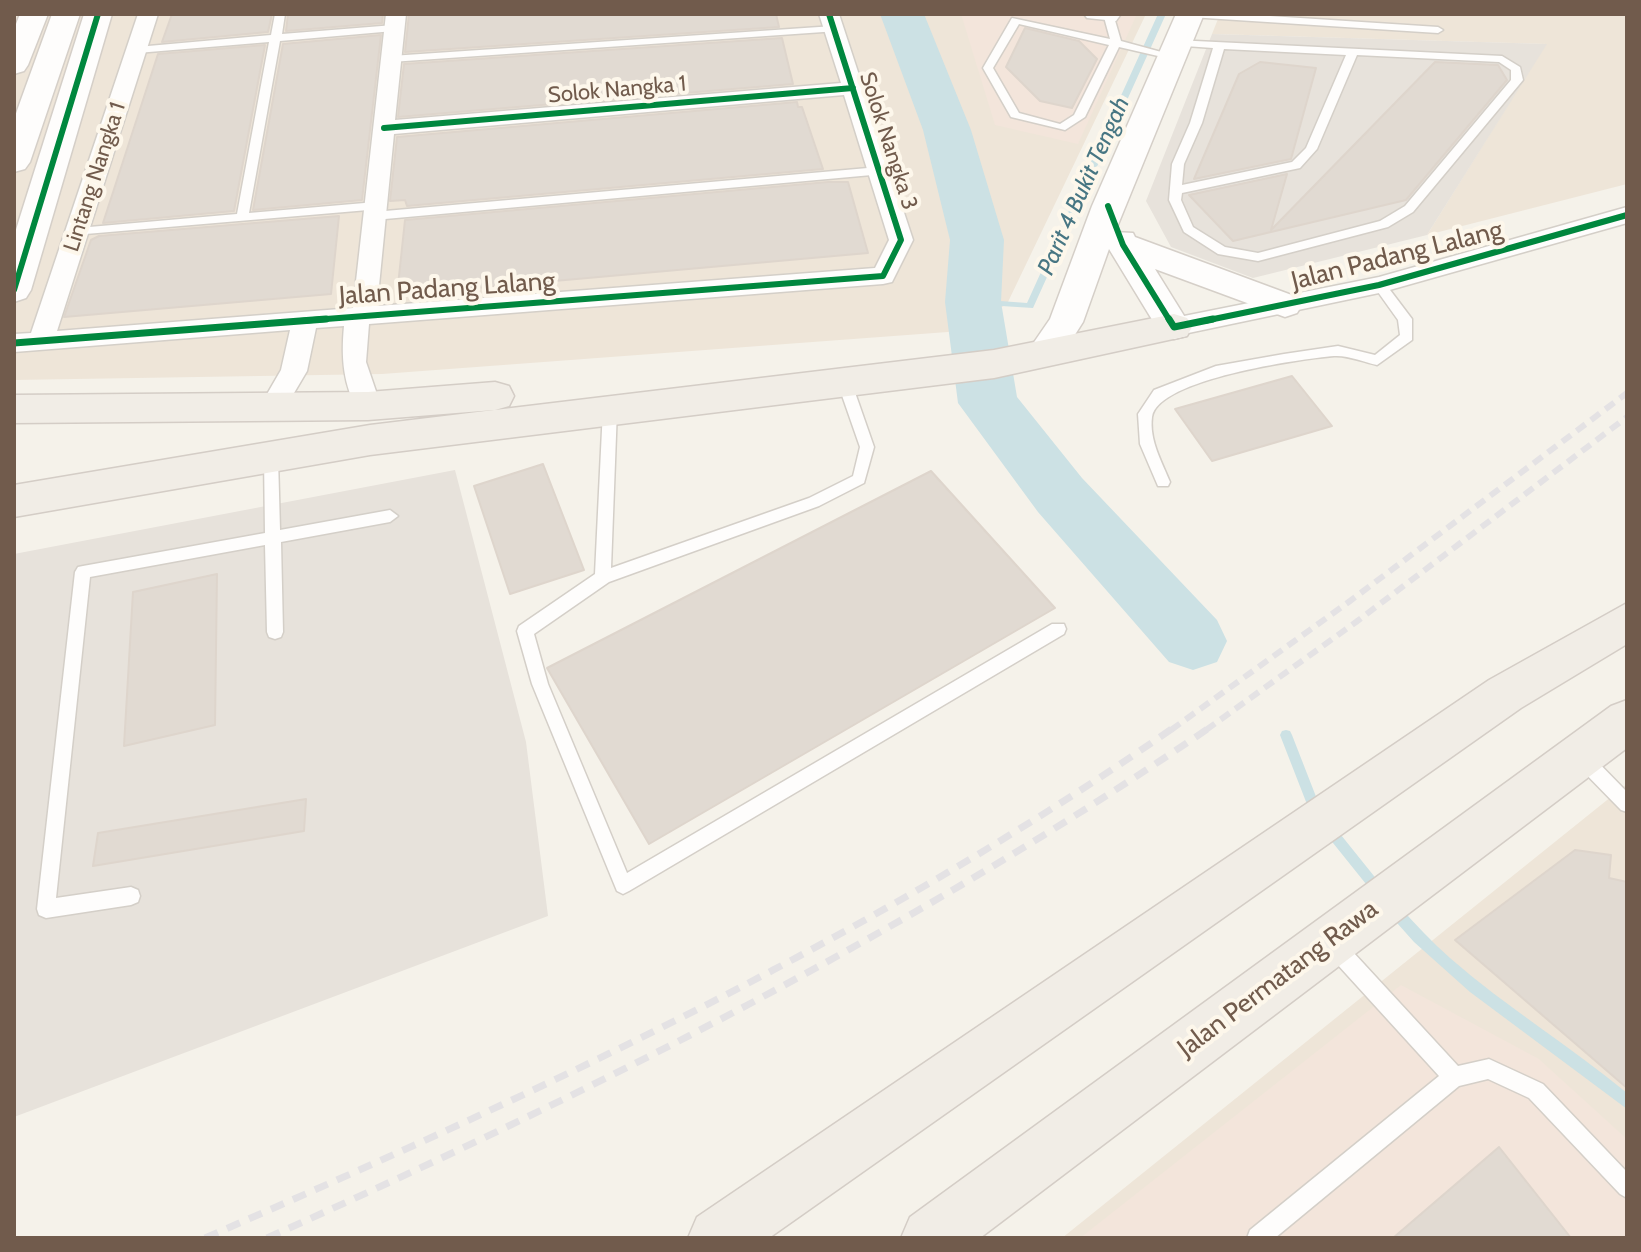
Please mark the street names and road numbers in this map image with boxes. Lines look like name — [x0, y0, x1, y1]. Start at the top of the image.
street label: Solok Nangka 3 — [853, 69, 923, 213]
street label: Solok Nangka 1 — [547, 71, 687, 109]
street label: Lintang Nangka 1 — [58, 99, 132, 255]
street label: Jalan Padang Lalang — [1288, 215, 1506, 297]
street label: Jalan Padang Lalang — [338, 266, 556, 312]
street label: Jalan Permatang Rawa — [1172, 894, 1384, 1064]

